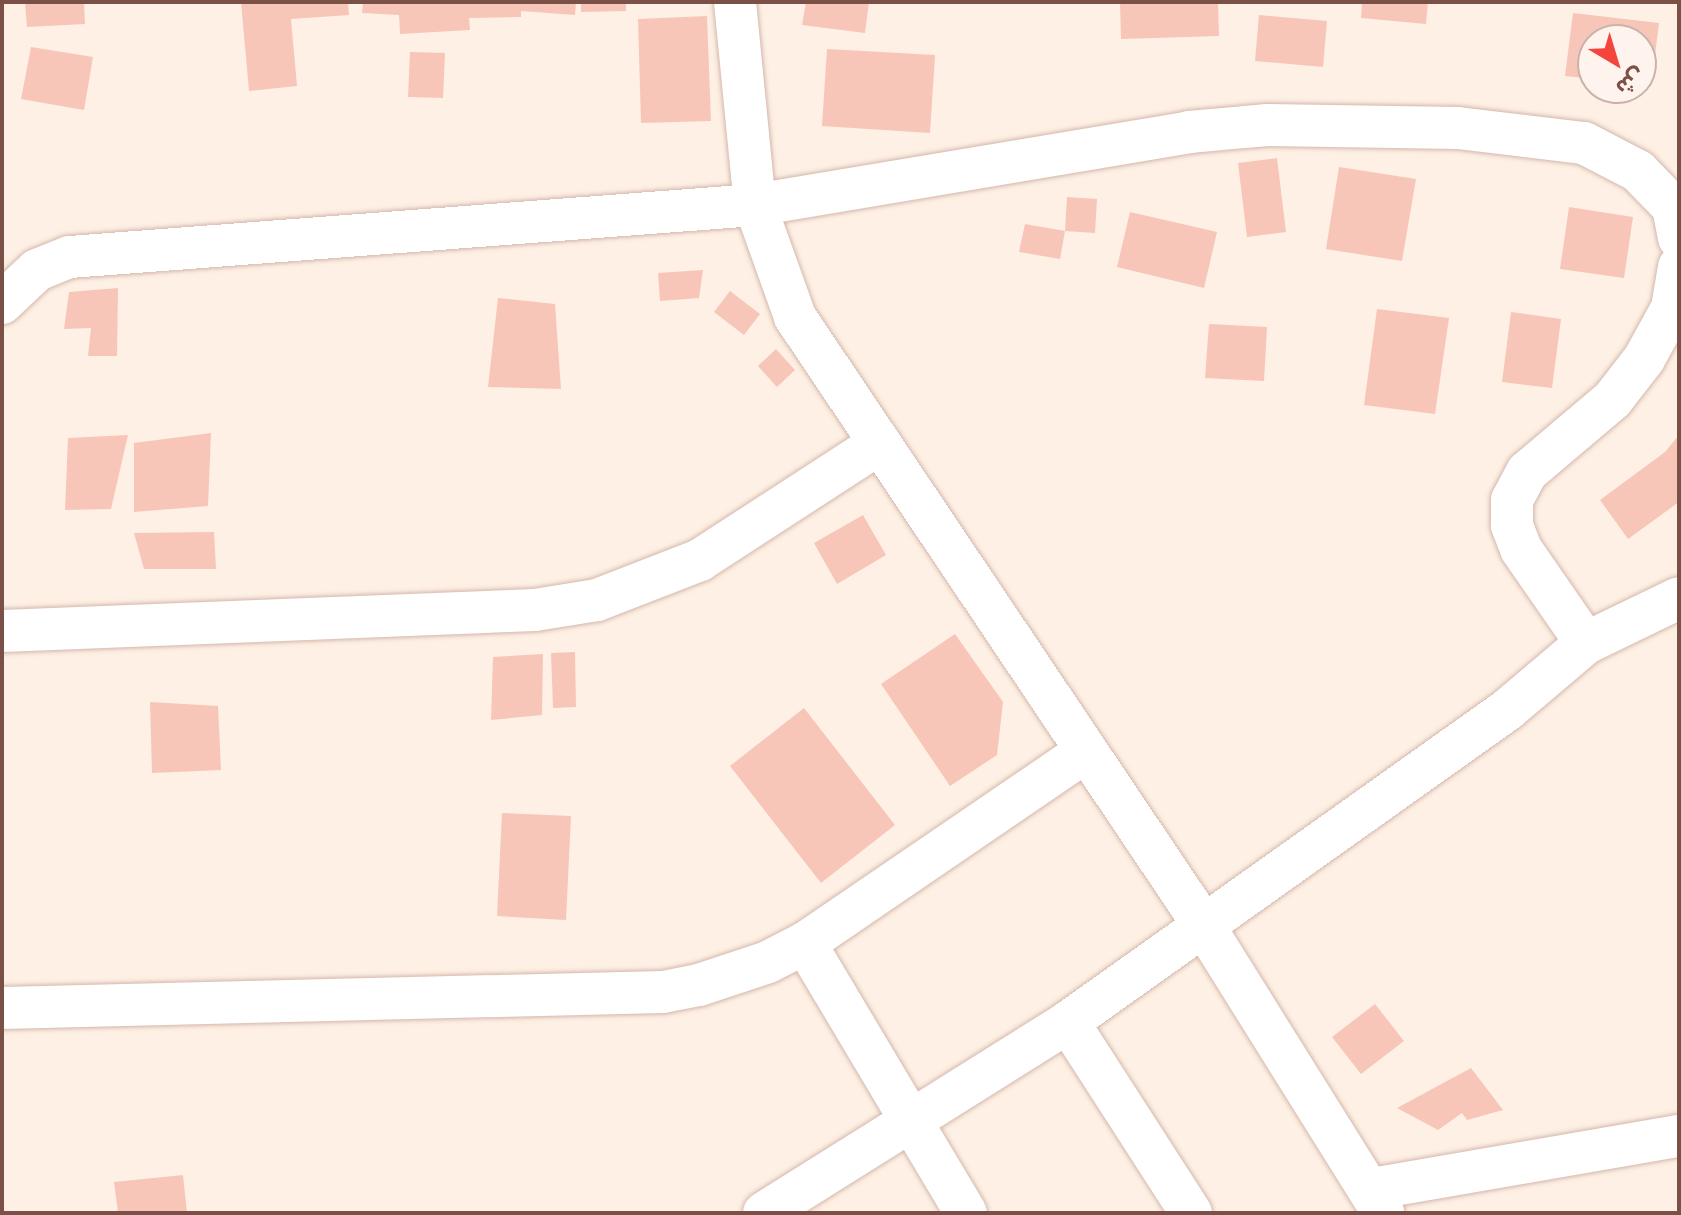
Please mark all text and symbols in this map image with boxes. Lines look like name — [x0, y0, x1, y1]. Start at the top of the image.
north arrow — [1577, 24, 1657, 104]
text: ش — [1611, 62, 1651, 102]

